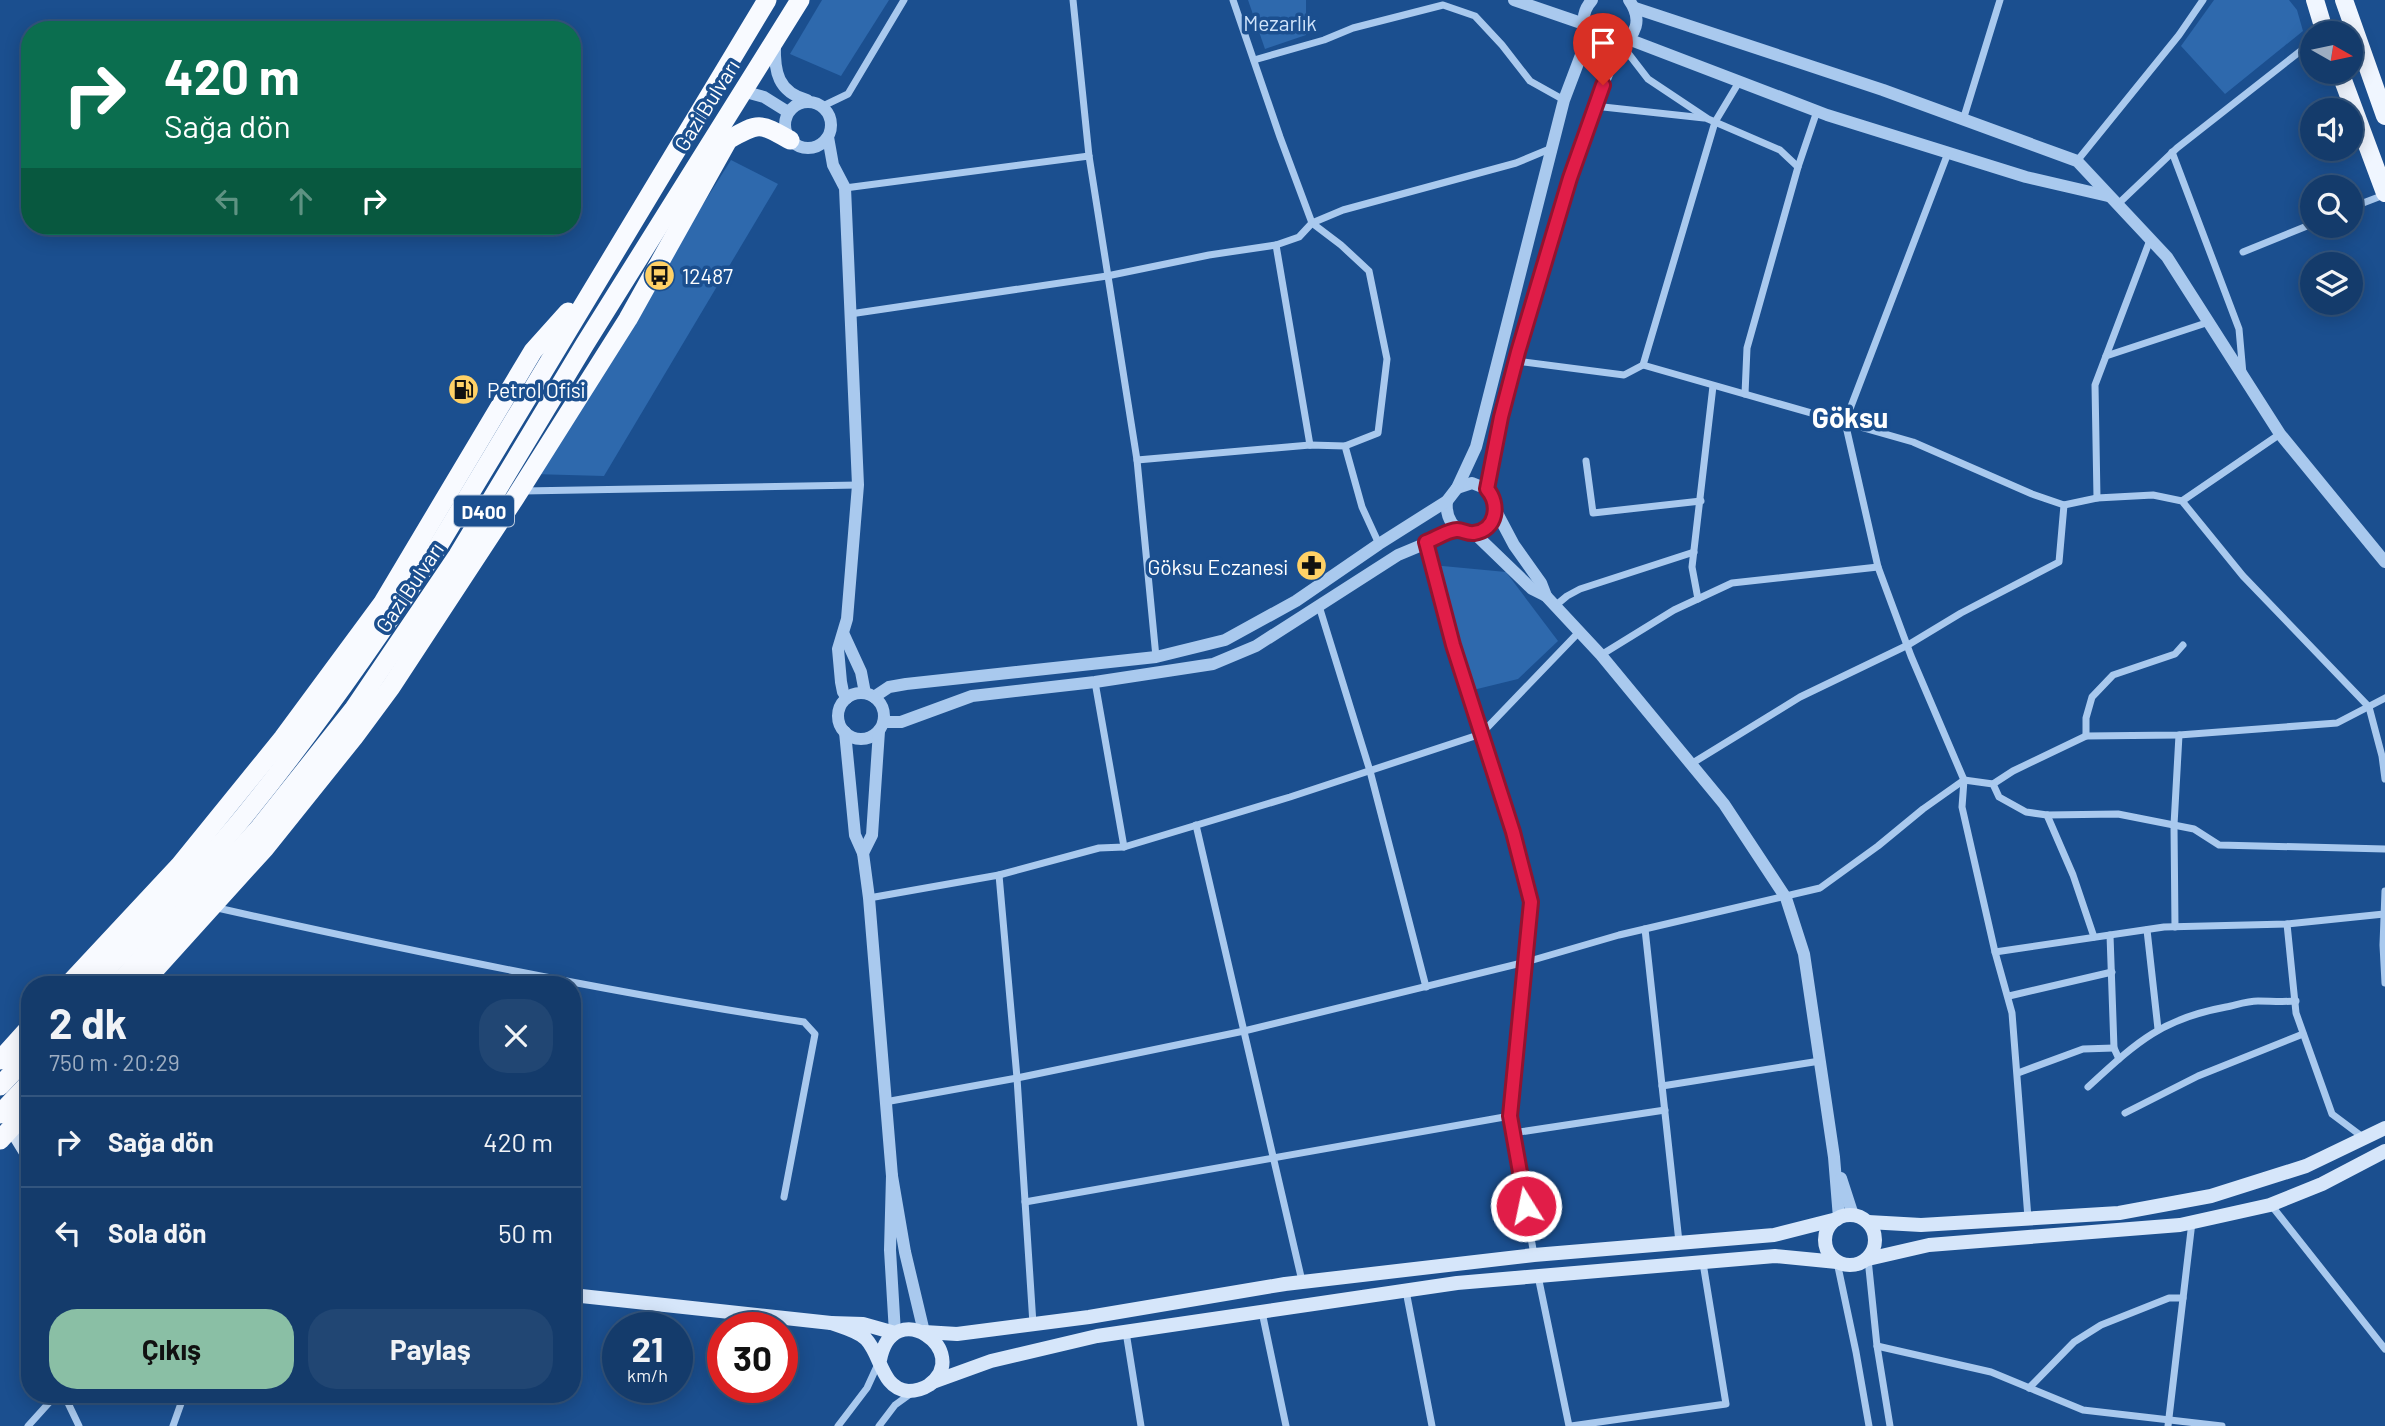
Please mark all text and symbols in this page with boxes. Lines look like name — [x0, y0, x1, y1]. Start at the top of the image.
park label: Mezarlık — [1243, 10, 1317, 35]
pin — [1573, 13, 1633, 85]
north arrow — [2300, 21, 2362, 84]
map controls — [2300, 21, 2363, 315]
icon: arrive — [1584, 24, 1622, 62]
text: 420 m — [164, 46, 300, 105]
icon: right — [49, 49, 140, 140]
street label: Gazi Bulvarı — [668, 55, 744, 155]
button: sound — [2300, 98, 2363, 161]
text: Sağa dön — [164, 106, 291, 144]
button: search — [2300, 175, 2363, 238]
icon: left — [209, 182, 247, 220]
icon: ahead — [282, 182, 320, 220]
icon: right — [355, 182, 393, 220]
button: layers — [2300, 252, 2363, 315]
bus stop icon: 12487 — [642, 258, 676, 292]
place label: 12487 — [682, 263, 733, 288]
fuel station icon: Petrol Ofisi — [447, 372, 481, 406]
place label: Petrol Ofisi — [487, 377, 585, 402]
district label: Göksu — [1812, 400, 1888, 434]
road number: D400 — [454, 496, 514, 526]
street label: Gazi Bulvarı — [370, 537, 448, 637]
pharmacy icon: Göksu Eczanesi — [1294, 549, 1328, 583]
place label: Göksu Eczanesi — [1147, 554, 1288, 579]
text: 2 dk — [49, 997, 127, 1047]
button: close — [479, 999, 553, 1073]
text: 750 m · 20:29 — [49, 1048, 180, 1076]
icon: right — [49, 1123, 87, 1161]
text: Sağa dön — [108, 1126, 214, 1157]
text: 420 m — [483, 1126, 553, 1157]
position arrow — [1489, 1169, 1563, 1243]
icon: left — [49, 1214, 87, 1252]
text: Sola dön — [108, 1217, 206, 1248]
text: 50 m — [498, 1217, 553, 1248]
button: Çıkış — [49, 1309, 294, 1389]
button: Paylaş — [308, 1309, 553, 1389]
speed limit sign: 30 — [707, 1312, 798, 1403]
text: 21 — [632, 1327, 663, 1369]
text: km/h — [627, 1364, 668, 1386]

